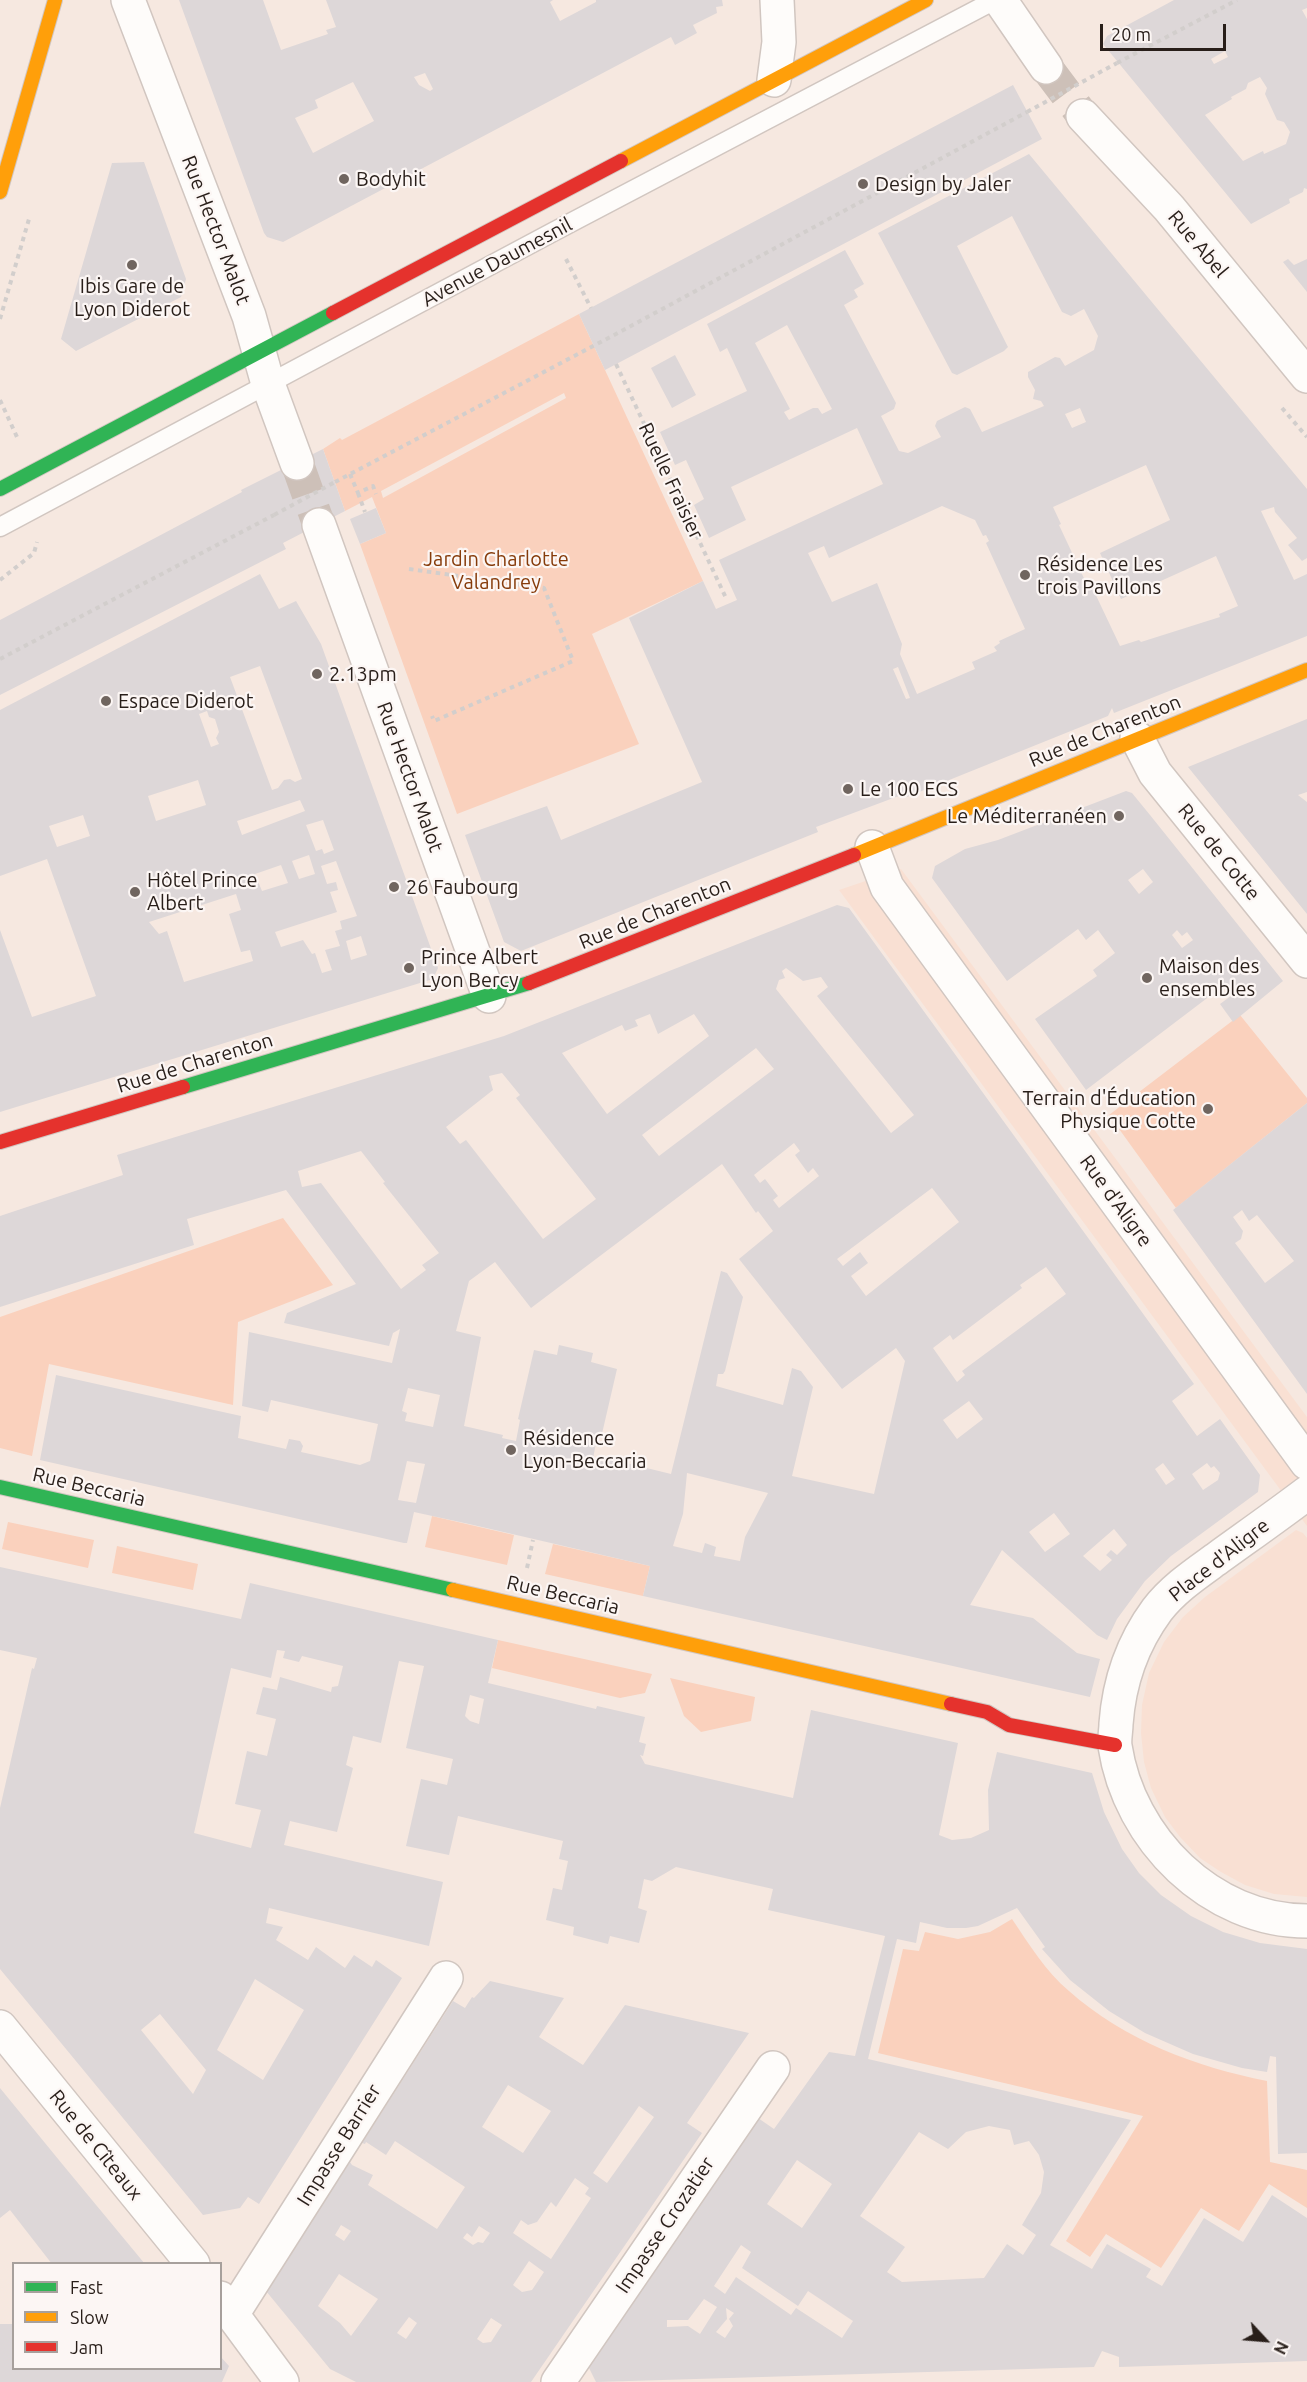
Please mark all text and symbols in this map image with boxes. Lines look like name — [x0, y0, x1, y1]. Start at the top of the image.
scale bar — [1103, 12, 1229, 50]
text: 20 m — [1111, 24, 1151, 44]
street label: Rue Hector Malot — [177, 152, 255, 308]
place label: Bodyhit — [356, 167, 426, 191]
marker: Bodyhit — [337, 172, 351, 186]
place label: Design by Jaler — [875, 172, 1011, 196]
marker: Design by Jaler — [856, 177, 870, 191]
street label: Rue Abel — [1163, 205, 1233, 283]
street label: Avenue Daumesnil — [418, 212, 576, 312]
marker: Ibis Gare de Lyon Diderot — [125, 258, 139, 272]
place label: Ibis Gare de Lyon Diderot — [74, 274, 190, 321]
street label: Ruelle Fraisier — [633, 419, 709, 543]
park label: Jardin Charlotte Valandrey — [423, 547, 569, 594]
place label: Résidence Les trois Pavillons — [1037, 552, 1163, 599]
marker: Résidence Les trois Pavillons — [1018, 568, 1032, 582]
place label: 2.13pm — [329, 662, 397, 686]
marker: 2.13pm — [310, 667, 324, 681]
place label: Espace Diderot — [118, 689, 254, 713]
street label: Rue de Charenton — [1026, 690, 1184, 772]
marker: Espace Diderot — [99, 694, 113, 708]
street label: Rue Hector Malot — [372, 699, 448, 855]
place label: Le 100 ECS — [860, 777, 958, 801]
marker: Le 100 ECS — [841, 782, 855, 796]
street label: Rue de Cotte — [1173, 799, 1265, 905]
place label: Le Méditerranéen — [947, 804, 1107, 828]
marker: Le Méditerranéen — [1112, 809, 1126, 823]
place label: Hôtel Prince Albert — [147, 868, 257, 915]
street label: Rue de Charenton — [576, 872, 734, 954]
place label: 26 Faubourg — [406, 875, 518, 899]
marker: 26 Faubourg — [387, 880, 401, 894]
marker: Hôtel Prince Albert — [128, 885, 142, 899]
place label: Prince Albert Lyon Bercy — [421, 945, 538, 992]
place label: Maison des ensembles — [1159, 954, 1259, 1001]
marker: Prince Albert Lyon Bercy — [402, 961, 416, 975]
marker: Maison des ensembles — [1140, 971, 1154, 985]
street label: Rue de Charenton — [114, 1028, 276, 1098]
place label: Terrain d'Éducation Physique Cotte — [1022, 1086, 1196, 1133]
marker: Terrain d'Éducation Physique Cotte — [1201, 1102, 1215, 1116]
street label: Rue d'Aligre — [1075, 1150, 1157, 1252]
place label: Résidence Lyon-Beccaria — [523, 1426, 647, 1473]
marker: Résidence Lyon-Beccaria — [504, 1443, 518, 1457]
street label: Rue Beccaria — [30, 1462, 148, 1512]
street label: Place d'Aligre — [1164, 1513, 1274, 1607]
street label: Rue Beccaria — [504, 1570, 622, 1620]
street label: Impasse Barrier — [292, 2080, 386, 2210]
street label: Rue de Cîteaux — [44, 2085, 148, 2205]
street label: Impasse Crozatier — [610, 2152, 720, 2298]
legend — [12, 2262, 222, 2370]
text: Fast — [70, 2277, 103, 2297]
text: Slow — [70, 2307, 109, 2327]
north arrow — [1235, 2310, 1295, 2370]
text: Jam — [70, 2337, 104, 2357]
text: N — [1270, 2339, 1292, 2357]

